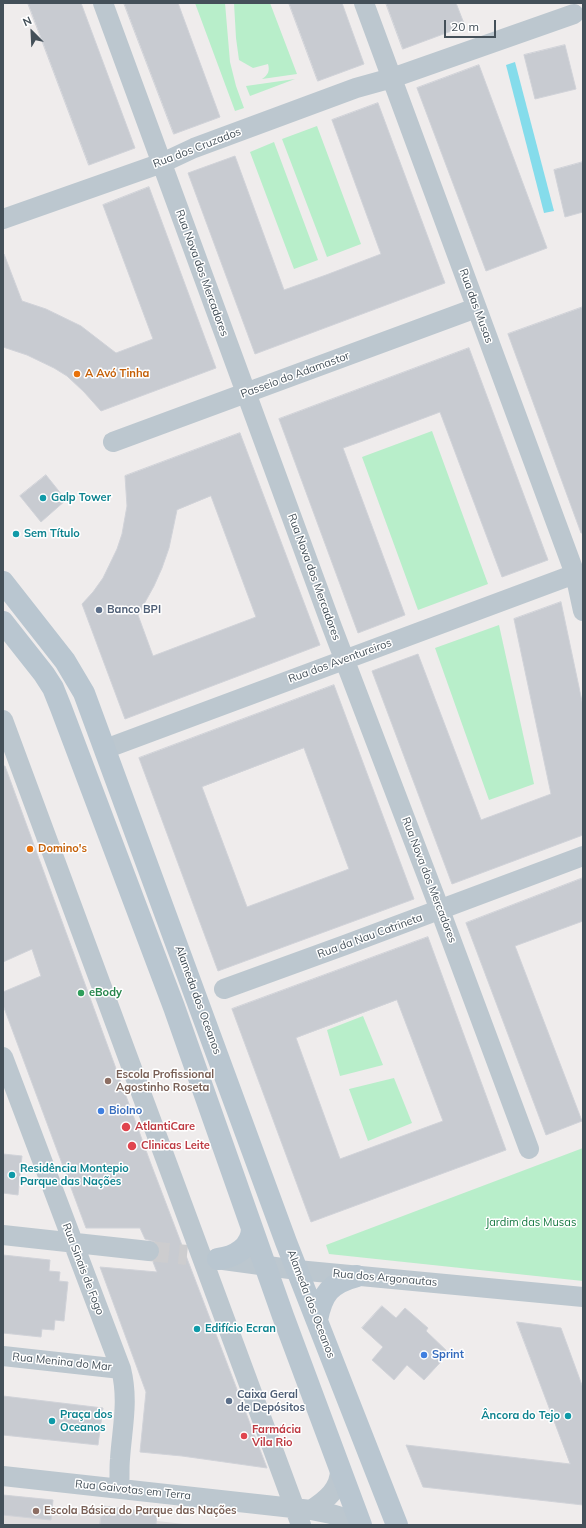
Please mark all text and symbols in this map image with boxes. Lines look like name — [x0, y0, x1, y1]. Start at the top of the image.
north arrow — [12, 12, 52, 52]
scale bar — [446, 12, 498, 38]
text: N — [20, 13, 34, 29]
text: 20 m — [451, 19, 479, 34]
street label: Rua dos Cruzados — [151, 125, 243, 171]
street label: Rua Nova dos Mercadores — [173, 208, 231, 338]
street label: Rua das Musas — [456, 267, 496, 345]
street label: Passeio do Adamastor — [239, 349, 351, 401]
place label: A Avó Tinha — [85, 367, 149, 381]
marker: A Avó Tinha — [72, 369, 82, 379]
place label: Galp Tower — [51, 491, 111, 505]
marker: Galp Tower — [38, 493, 48, 503]
street label: Rua Nova dos Mercadores — [285, 512, 343, 642]
place label: Sem Título — [24, 527, 80, 541]
marker: Sem Título — [11, 529, 21, 539]
place label: Banco BPI — [107, 603, 161, 617]
marker: Banco BPI — [94, 605, 104, 615]
street label: Rua dos Aventureiros — [287, 636, 393, 686]
street label: Rua Nova dos Mercadores — [399, 815, 459, 945]
place label: Domino's — [38, 842, 87, 856]
marker: Domino's — [25, 844, 35, 854]
street label: Rua da Nau Catrineta — [316, 911, 424, 961]
street label: Alameda dos Oceanos — [172, 944, 224, 1056]
place label: eBody — [89, 986, 122, 1000]
marker: eBody — [76, 988, 86, 998]
place label: Escola Profissional Agostinho Roseta — [116, 1068, 214, 1094]
marker: Escola Profissional Agostinho Roseta — [103, 1076, 113, 1086]
place label: BioIno — [109, 1104, 142, 1118]
marker: BioIno — [96, 1106, 106, 1116]
place label: AtlantiCare — [135, 1120, 195, 1134]
marker: AtlantiCare — [120, 1121, 132, 1133]
place label: Clinicas Leite — [141, 1139, 210, 1153]
marker: Clinicas Leite — [126, 1140, 138, 1152]
place label: Residência Montepio Parque das Nações — [20, 1162, 129, 1188]
marker: Residência Montepio Parque das Nações — [7, 1170, 17, 1180]
park label: Jardim das Musas — [486, 1216, 576, 1230]
street label: Rua Sinais de Fogo — [59, 1221, 107, 1317]
street label: Alameda dos Oceanos — [284, 1248, 338, 1360]
street label: Rua dos Argonautas — [332, 1267, 438, 1289]
place label: Edifício Ecran — [205, 1322, 276, 1336]
marker: Edifício Ecran — [192, 1324, 202, 1334]
place label: Sprint — [432, 1348, 464, 1362]
street label: Rua Menina do Mar — [12, 1350, 112, 1374]
marker: Sprint — [419, 1350, 429, 1360]
place label: Caixa Geral de Depósitos — [237, 1388, 305, 1414]
marker: Caixa Geral de Depósitos — [224, 1396, 234, 1406]
place label: Praça dos Oceanos — [60, 1408, 112, 1434]
place label: Âncora do Tejo — [481, 1409, 560, 1423]
marker: Âncora do Tejo — [563, 1411, 573, 1421]
marker: Praça dos Oceanos — [47, 1416, 57, 1426]
place label: Farmácia Vila Rio — [252, 1423, 301, 1449]
marker: Farmácia Vila Rio — [239, 1431, 249, 1441]
street label: Rua Gaivotas em Terra — [74, 1477, 192, 1503]
place label: Escola Básica do Parque das Nações — [44, 1504, 236, 1518]
marker: Escola Básica do Parque das Nações — [31, 1506, 41, 1516]

